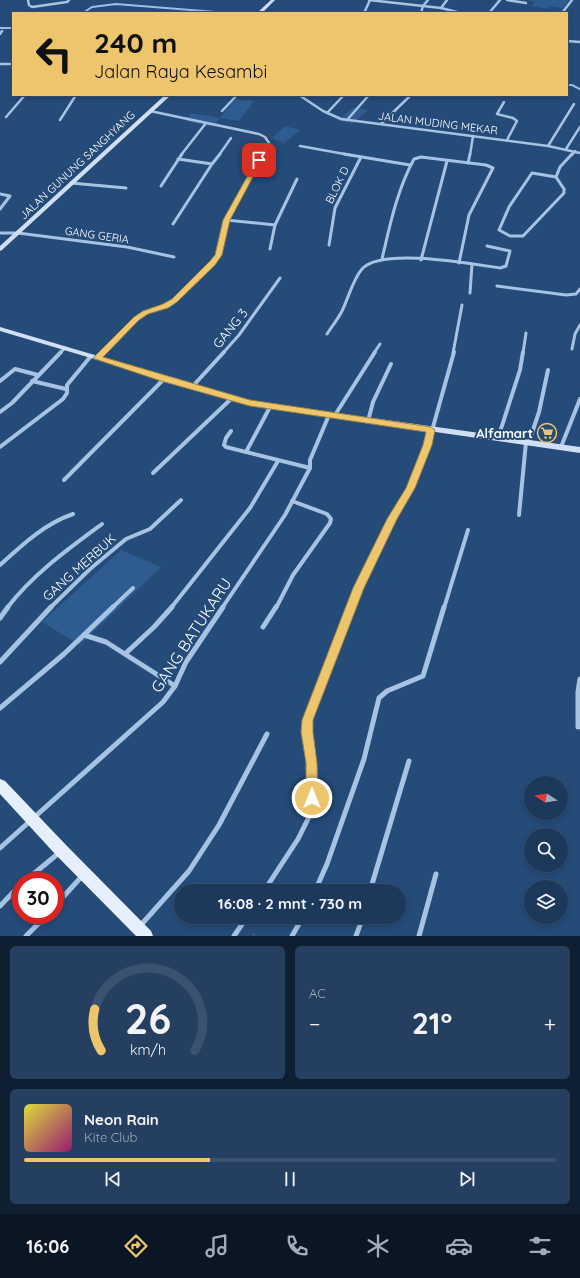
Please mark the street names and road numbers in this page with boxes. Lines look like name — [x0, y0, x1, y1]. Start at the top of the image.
street label: JALAN GUNUNG SANGHYANG — [16, 108, 138, 222]
street label: JALAN MUDING MEKAR — [377, 109, 499, 137]
street label: BLOK D — [322, 164, 352, 206]
street label: GANG GERIA — [64, 224, 130, 246]
street label: GANG 3 — [209, 305, 251, 351]
street label: GANG MERBUK — [39, 530, 119, 604]
street label: GANG BATUKARU — [146, 574, 236, 696]

